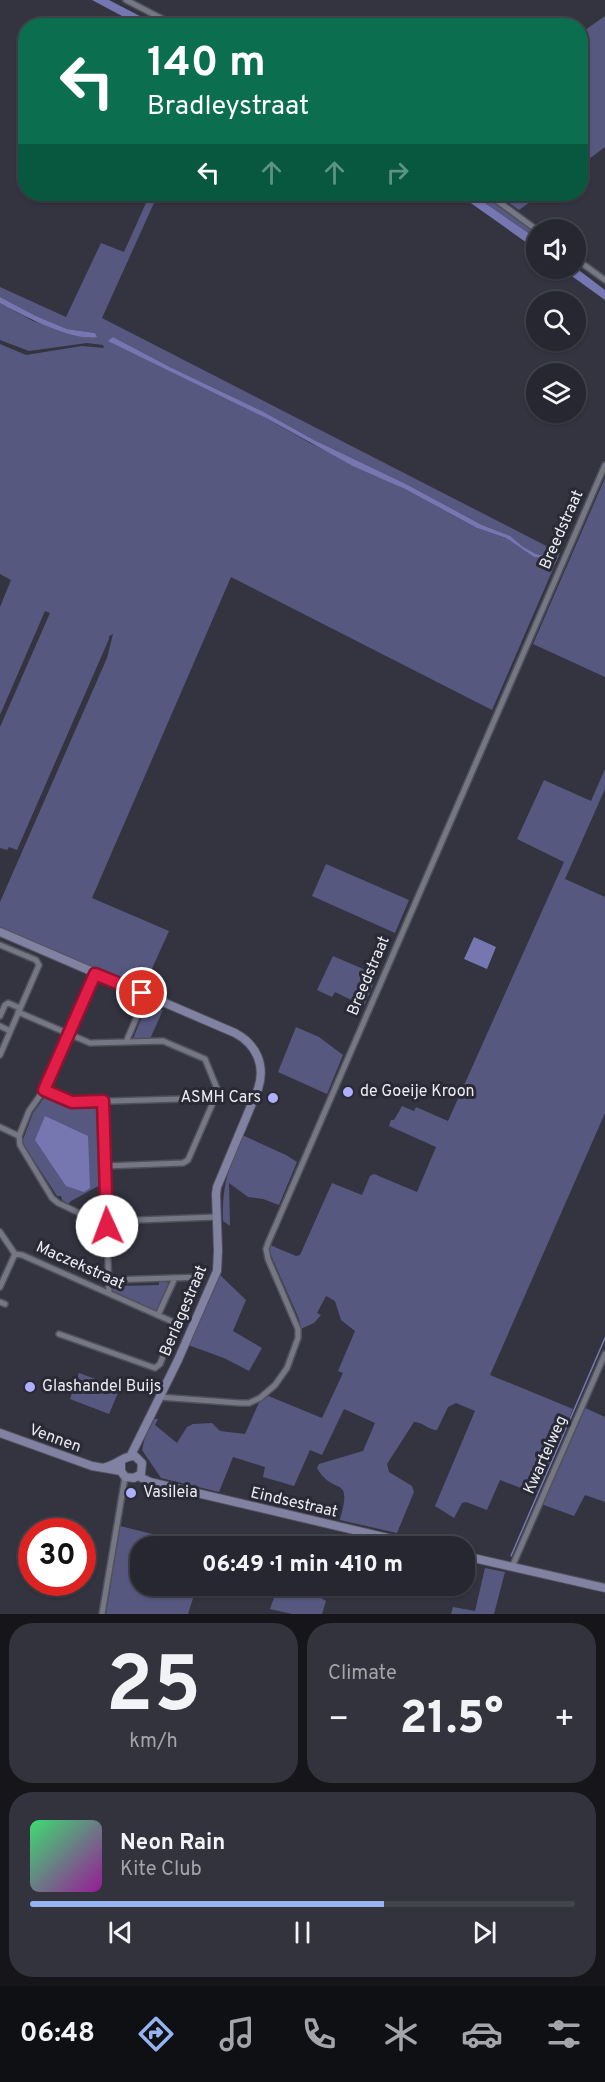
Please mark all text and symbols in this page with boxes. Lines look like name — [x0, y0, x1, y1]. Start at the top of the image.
text: 140 m — [147, 38, 266, 91]
icon: left — [48, 42, 126, 120]
text: Bradleystraat — [147, 90, 309, 124]
icon: left — [192, 156, 225, 189]
icon: ahead — [255, 156, 288, 189]
icon: ahead — [318, 156, 351, 189]
icon: right — [381, 156, 414, 189]
map controls — [526, 219, 586, 423]
button: sound — [526, 219, 586, 279]
button: search — [526, 291, 586, 351]
button: layers — [526, 363, 586, 423]
street label: Breedstraat — [536, 487, 588, 573]
street label: Breedstraat — [343, 933, 395, 1019]
pin — [116, 967, 167, 1018]
icon: arrive — [125, 976, 158, 1009]
place label: de Goeije Kroon — [360, 1082, 475, 1102]
marker: de Goeije Kroon — [341, 1085, 355, 1099]
place label: ASMH Cars — [181, 1088, 261, 1108]
marker: ASMH Cars — [266, 1091, 280, 1105]
position arrow — [75, 1194, 139, 1258]
street label: Maczekstraat — [33, 1238, 127, 1294]
street label: Berlagestraat — [156, 1262, 212, 1360]
place label: Glashandel Buijs — [42, 1377, 161, 1397]
marker: Glashandel Buijs — [23, 1380, 37, 1394]
street label: Kwartelweg — [520, 1412, 572, 1498]
street label: Vennen — [26, 1420, 84, 1458]
place label: Vasileia — [143, 1483, 198, 1503]
street label: Eindsestraat — [248, 1483, 340, 1523]
marker: Vasileia — [124, 1486, 138, 1500]
speed limit sign: 30 — [18, 1518, 96, 1596]
text: 06:49 · 1 min · 410 m — [202, 1552, 403, 1579]
text: 25 — [106, 1640, 201, 1739]
text: Climate — [328, 1661, 397, 1687]
text: 21.5° — [400, 1692, 503, 1749]
text: − — [328, 1700, 349, 1742]
text: + — [554, 1700, 575, 1742]
text: km/h — [129, 1729, 178, 1755]
text: Neon Rain — [120, 1830, 225, 1857]
text: Kite Club — [120, 1857, 202, 1883]
icon: previous — [104, 1916, 137, 1949]
icon: pause — [286, 1916, 319, 1949]
icon: next — [468, 1916, 501, 1949]
icon: directions — [135, 2013, 177, 2055]
icon: music — [216, 2013, 258, 2055]
icon: phone — [298, 2013, 340, 2055]
icon: climate — [380, 2013, 422, 2055]
icon: car — [461, 2013, 503, 2055]
icon: filters — [543, 2013, 585, 2055]
text: 06:48 — [20, 2017, 95, 2051]

